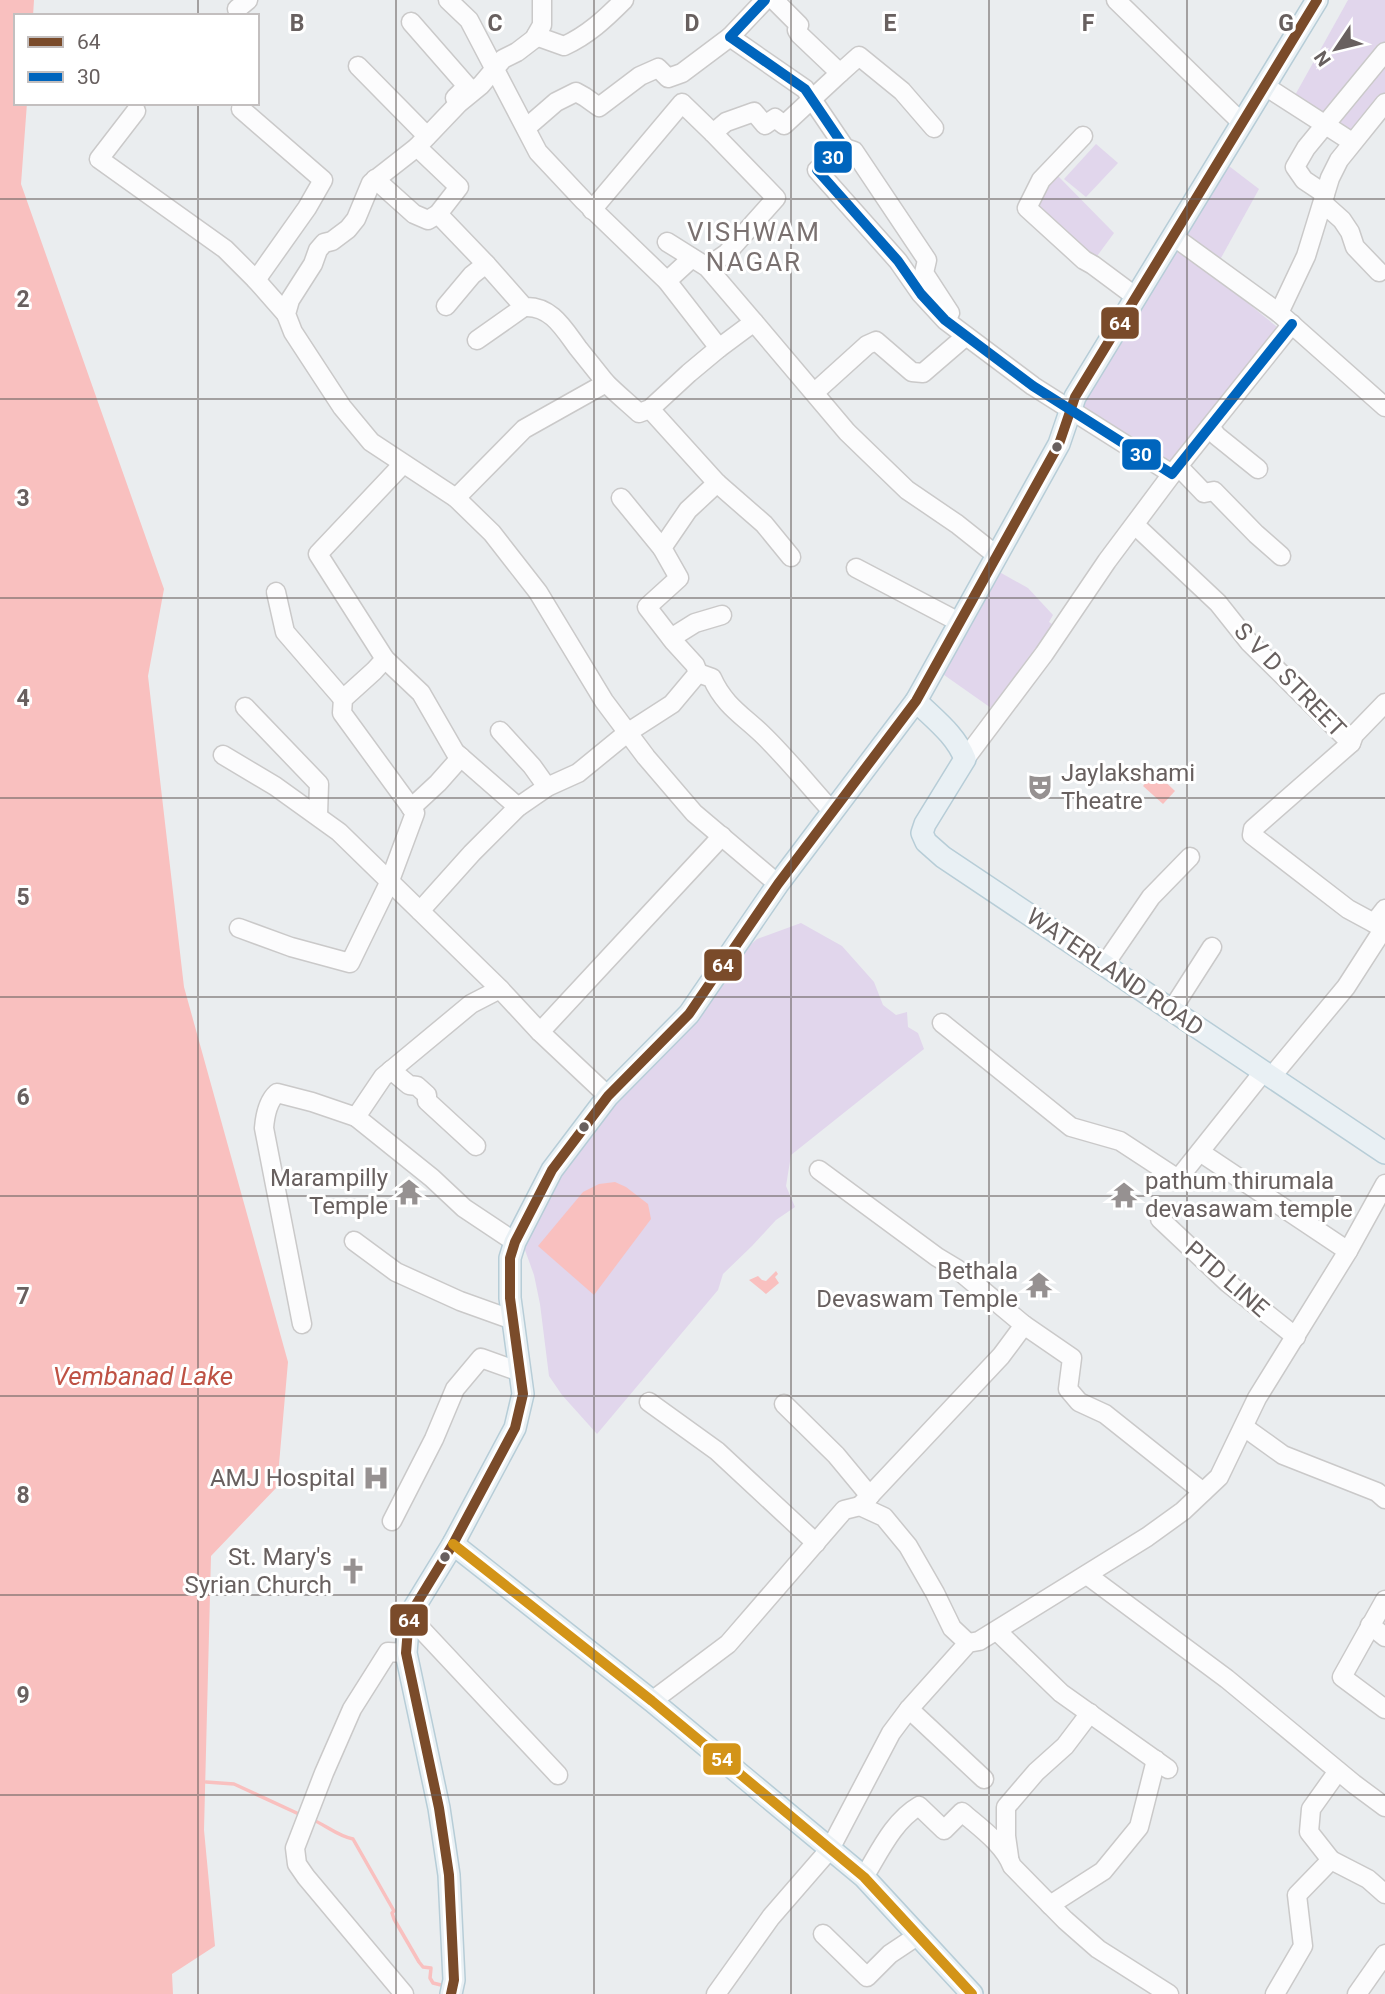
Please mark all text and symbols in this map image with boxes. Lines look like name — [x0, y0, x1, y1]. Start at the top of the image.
text: B — [290, 10, 304, 37]
text: C — [487, 10, 503, 37]
text: D — [685, 10, 699, 37]
text: E — [884, 10, 897, 37]
text: F — [1082, 10, 1095, 37]
text: G — [1278, 10, 1294, 37]
legend — [14, 14, 259, 105]
north arrow — [1301, 14, 1371, 84]
text: 64 — [77, 30, 101, 54]
text: N — [1309, 46, 1336, 71]
text: 30 — [77, 65, 101, 89]
line badge: 30 — [813, 140, 853, 174]
text: 30 — [822, 146, 844, 169]
district label: VISHWAM NAGAR — [687, 217, 821, 277]
text: 2 — [16, 286, 30, 313]
line badge: 64 — [1100, 306, 1140, 340]
text: 64 — [1109, 312, 1131, 335]
line badge: 30 — [1121, 438, 1162, 471]
unlabelled marker — [1050, 440, 1064, 454]
text: 30 — [1130, 443, 1152, 466]
text: 3 — [16, 485, 30, 512]
street label: S V D STREET — [1228, 617, 1352, 743]
text: 4 — [16, 685, 30, 712]
place label: Jaylakshami Theatre — [1061, 759, 1195, 815]
theatre icon: Jaylakshami Theatre — [1025, 772, 1055, 802]
text: 5 — [16, 884, 30, 911]
street label: WATERLAND ROAD — [1021, 902, 1209, 1042]
line badge: 64 — [703, 948, 743, 982]
text: 64 — [712, 954, 734, 977]
text: 6 — [16, 1084, 30, 1111]
unlabelled marker — [577, 1120, 591, 1134]
place label: Marampilly Temple — [270, 1164, 389, 1220]
place label: pathum thirumala devasawam temple — [1145, 1167, 1353, 1223]
temple icon: Marampilly Temple — [394, 1177, 424, 1207]
temple icon: pathum thirumala devasawam temple — [1109, 1180, 1139, 1210]
street label: PTD LINE — [1180, 1235, 1274, 1323]
place label: Bethala Devaswam Temple — [816, 1257, 1018, 1313]
temple icon: Bethala Devaswam Temple — [1024, 1270, 1054, 1300]
text: 7 — [16, 1283, 30, 1310]
water label: Vembanad Lake — [53, 1361, 233, 1391]
hospital icon: AMJ Hospital — [361, 1463, 391, 1493]
place label: AMJ Hospital — [210, 1464, 355, 1492]
text: 8 — [16, 1482, 30, 1509]
place label: St. Mary's Syrian Church — [184, 1543, 332, 1599]
unlabelled marker — [438, 1550, 452, 1564]
church icon: St. Mary's Syrian Church — [338, 1556, 368, 1586]
line badge: 64 — [389, 1603, 429, 1637]
text: 64 — [398, 1609, 420, 1632]
text: 9 — [16, 1682, 30, 1709]
line badge: 54 — [702, 1742, 742, 1776]
text: 54 — [711, 1748, 733, 1771]

